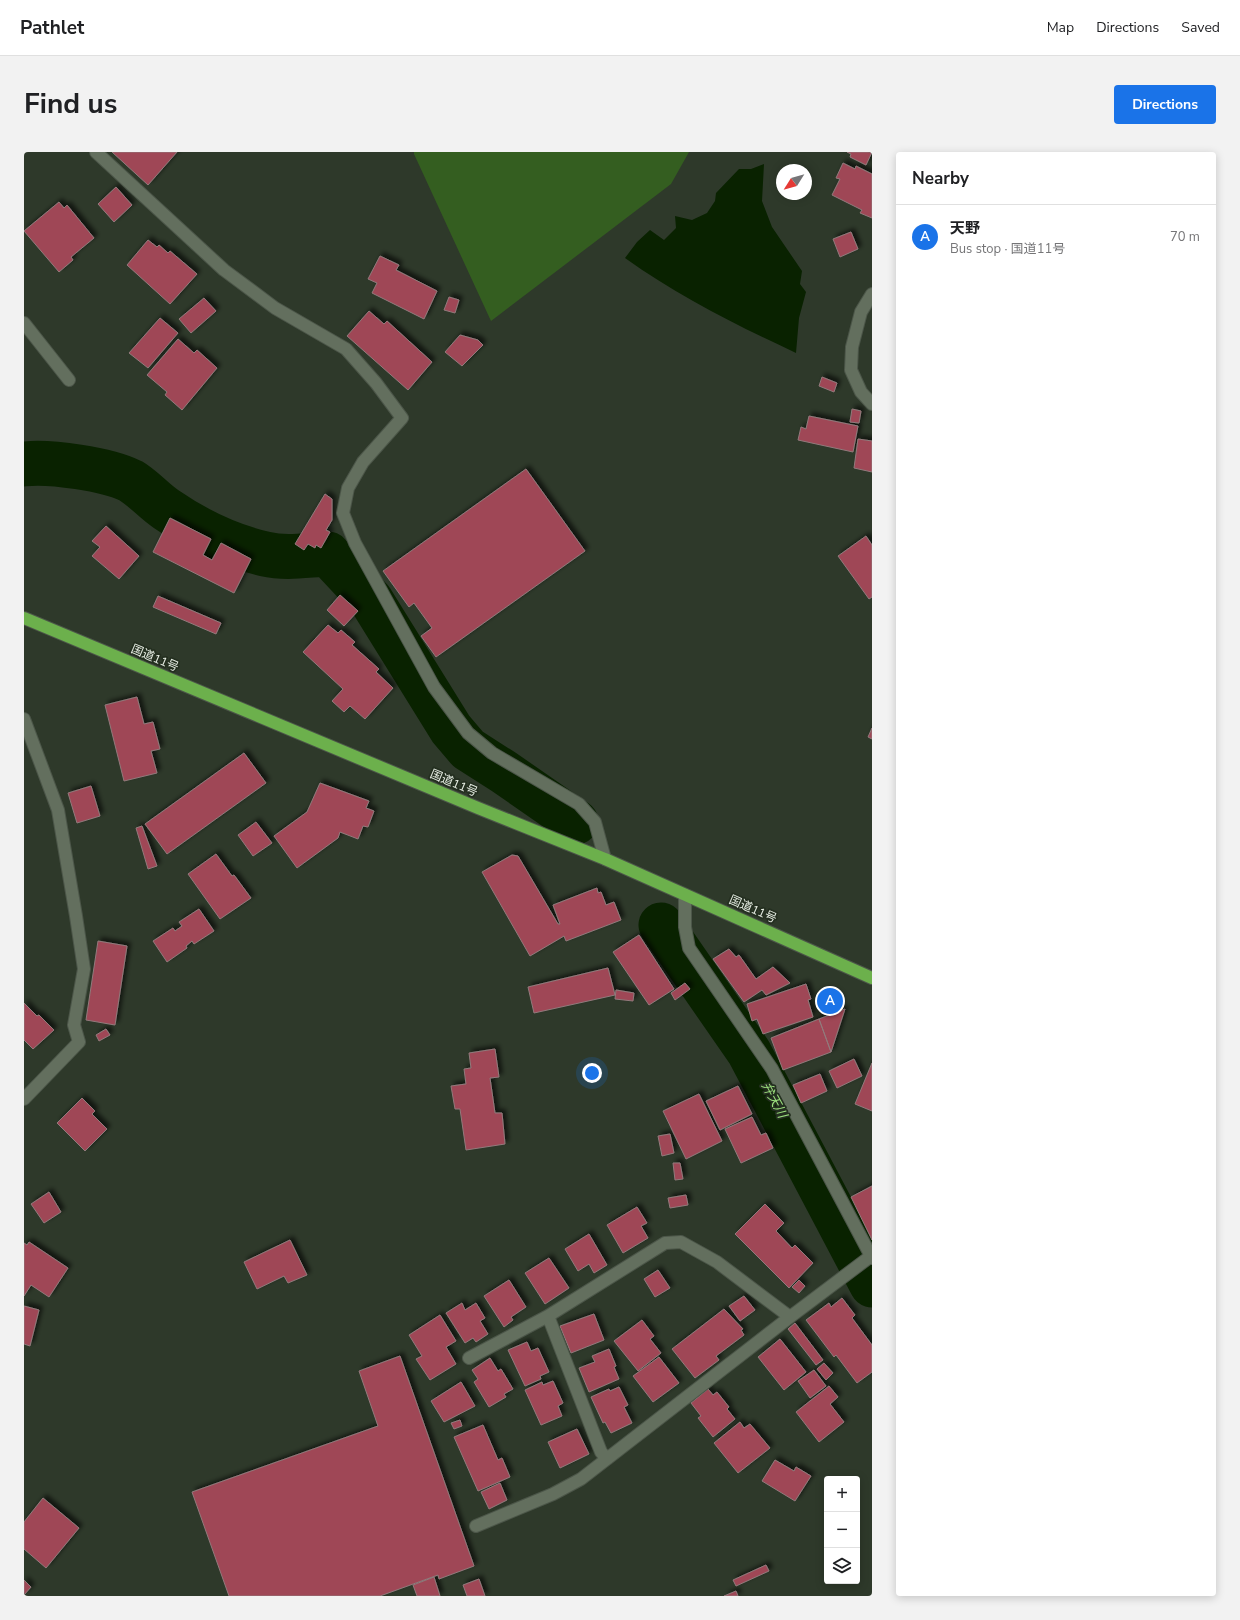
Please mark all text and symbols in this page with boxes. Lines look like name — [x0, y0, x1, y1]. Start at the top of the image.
text: Pathlet — [20, 15, 84, 41]
text: Map — [1047, 18, 1074, 37]
text: Directions — [1096, 18, 1159, 37]
text: Saved — [1181, 18, 1220, 37]
text: Find us — [24, 85, 118, 123]
button: Directions — [1114, 85, 1216, 124]
north arrow — [776, 164, 812, 200]
text: Nearby — [912, 167, 969, 190]
text: 天野 — [950, 218, 980, 238]
text: A — [920, 228, 930, 246]
text: 70 m — [1170, 228, 1200, 246]
text: Bus stop · 国道11号 — [950, 240, 1065, 258]
street label: 国道11号 — [129, 641, 181, 675]
street label: 国道11号 — [428, 766, 480, 800]
street label: 国道11号 — [727, 891, 779, 927]
pin: A — [817, 986, 843, 1016]
your location — [582, 1063, 602, 1083]
water label: 弁天川 — [757, 1079, 792, 1123]
map controls — [824, 1476, 860, 1584]
button: + — [824, 1476, 860, 1512]
button: − — [824, 1512, 860, 1548]
button: layers — [824, 1548, 860, 1584]

